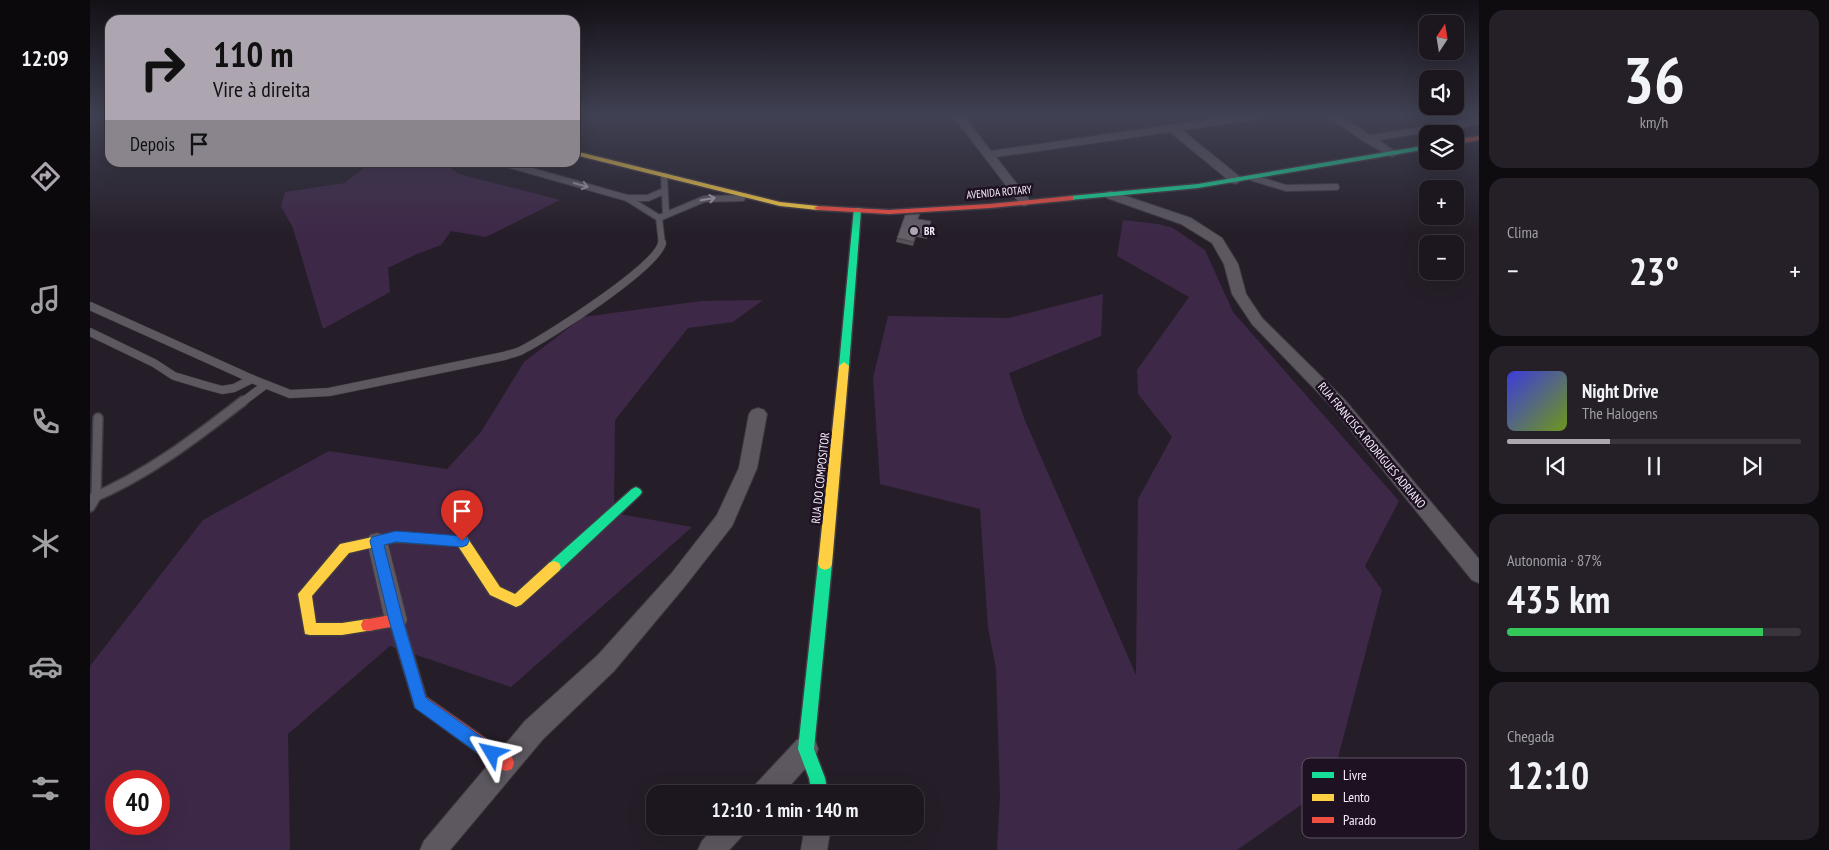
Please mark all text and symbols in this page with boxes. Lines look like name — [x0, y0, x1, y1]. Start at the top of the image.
north arrow — [1419, 15, 1464, 60]
map controls — [1419, 15, 1464, 280]
text: 110 m — [213, 31, 294, 77]
icon: right — [130, 35, 195, 100]
text: 36 — [1623, 37, 1685, 121]
text: 12:09 — [21, 44, 69, 72]
button: sound — [1419, 70, 1464, 115]
text: Vire à direita — [213, 75, 310, 103]
text: km/h — [1640, 112, 1668, 132]
button: layers — [1419, 125, 1464, 170]
icon: arrive — [185, 130, 213, 158]
text: Depois — [130, 132, 175, 156]
icon: directions — [28, 159, 63, 194]
button: + — [1419, 180, 1464, 225]
one-way arrow — [572, 181, 588, 191]
street label: AVENIDA ROTARY — [966, 182, 1032, 202]
one-way arrow — [700, 194, 716, 204]
text: Clima — [1507, 222, 1538, 242]
place label: BR — [924, 224, 935, 238]
marker: BR — [908, 225, 920, 237]
button: − — [1419, 235, 1464, 280]
text: 23° — [1629, 246, 1679, 295]
text: − — [1507, 252, 1519, 289]
text: + — [1789, 252, 1801, 289]
icon: music — [28, 282, 63, 317]
street label: RUA FRANCISCA RODRIGUES ADRIANO — [1315, 379, 1429, 511]
text: Night Drive — [1582, 379, 1659, 403]
text: The Halogens — [1582, 403, 1658, 423]
icon: phone — [28, 404, 63, 439]
street label: RUA DO COMPOSITOR — [808, 431, 832, 524]
icon: previous — [1542, 452, 1570, 480]
icon: pause — [1640, 452, 1668, 480]
icon: next — [1738, 452, 1766, 480]
pin — [441, 490, 483, 541]
icon: arrive — [448, 497, 476, 525]
icon: climate — [28, 526, 63, 561]
text: Autonomia · 87% — [1507, 550, 1602, 570]
text: 435 km — [1507, 574, 1610, 623]
icon: car — [28, 649, 63, 684]
position arrow — [465, 726, 517, 778]
text: Chegada — [1507, 726, 1555, 746]
text: 12:10 — [1507, 750, 1589, 799]
legend — [1302, 758, 1466, 838]
text: Livre — [1343, 766, 1367, 784]
speed limit sign: 40 — [105, 770, 170, 835]
icon: filters — [28, 771, 63, 806]
text: Lento — [1343, 788, 1370, 806]
text: 12:10 · 1 min · 140 m — [712, 798, 858, 822]
text: Parado — [1343, 811, 1376, 829]

